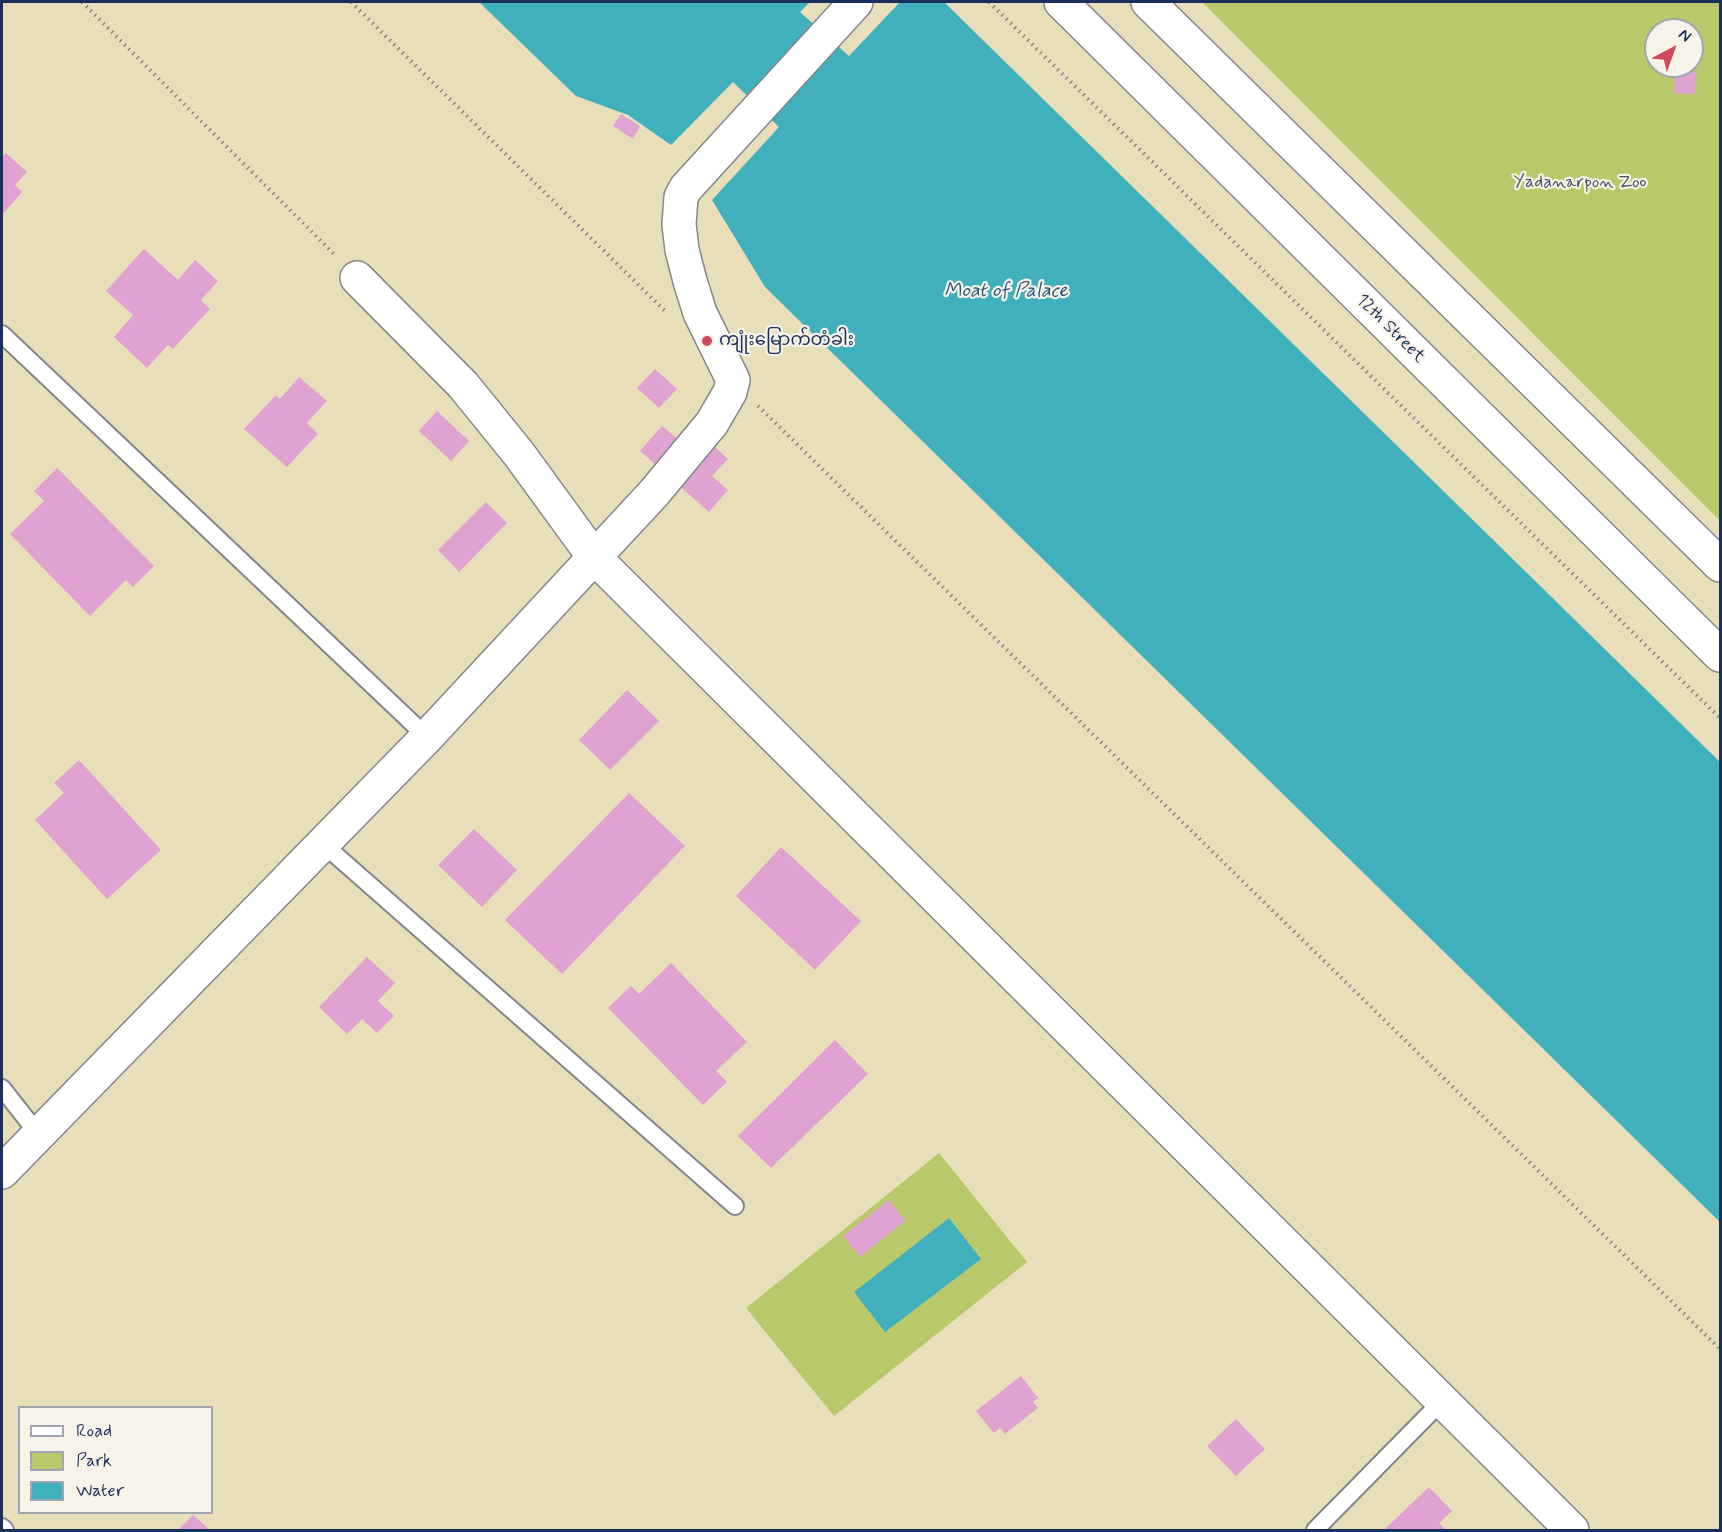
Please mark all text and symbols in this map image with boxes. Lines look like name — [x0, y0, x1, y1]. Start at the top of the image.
north arrow — [1644, 18, 1704, 78]
text: N — [1674, 24, 1696, 47]
park label: Yadanarpon Zoo — [1513, 172, 1647, 194]
water label: Moat of Palace — [944, 280, 1068, 304]
street label: 12th Street — [1351, 290, 1429, 368]
place label: ကျုံးမြောက်တံခါး — [719, 330, 854, 352]
marker: ကျုံးမြောက်တံခါး — [700, 334, 714, 348]
legend — [18, 1406, 213, 1514]
text: Road — [76, 1419, 112, 1443]
text: Park — [76, 1449, 112, 1473]
text: Water — [76, 1479, 124, 1503]

